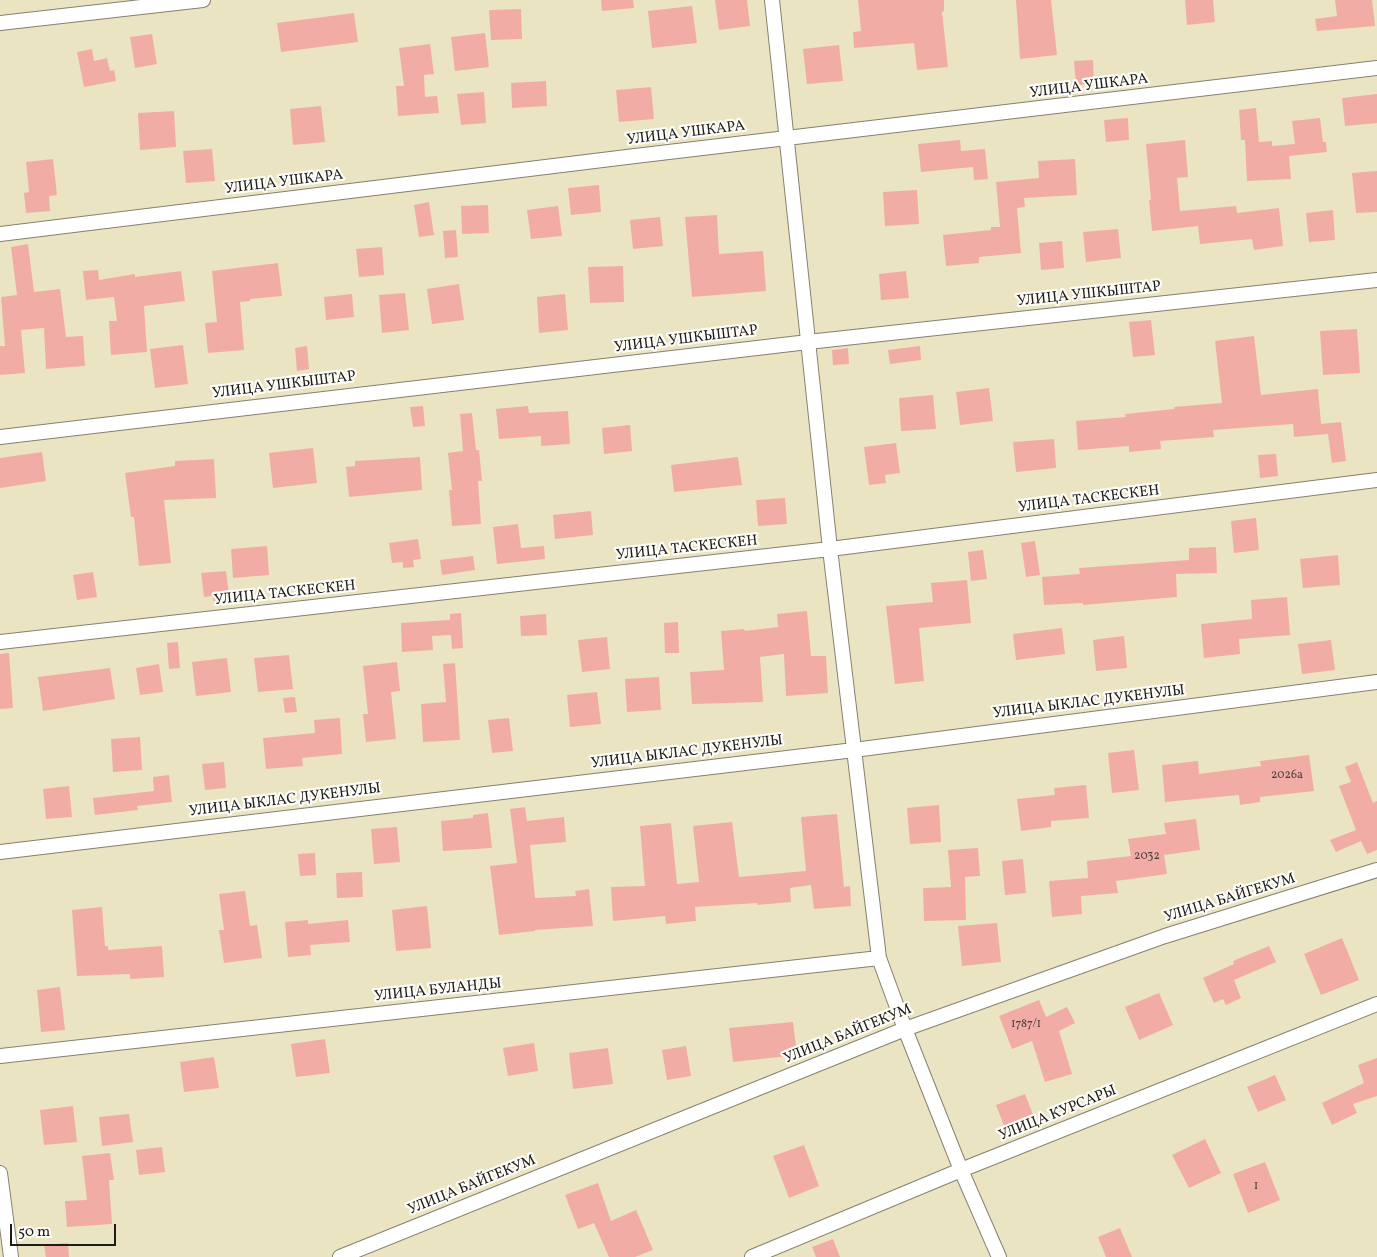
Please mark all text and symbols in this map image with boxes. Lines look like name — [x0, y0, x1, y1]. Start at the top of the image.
street label: УЛИЦА УШКАРА — [1029, 71, 1149, 103]
street label: УЛИЦА УШКАРА — [626, 118, 746, 150]
street label: УЛИЦА УШКАРА — [224, 167, 344, 199]
street label: УЛИЦА УШКЫШТАР — [1016, 278, 1162, 312]
street label: УЛИЦА УШКЫШТАР — [613, 322, 759, 358]
street label: УЛИЦА УШКЫШТАР — [211, 368, 357, 404]
street label: УЛИЦА ТАСКЕСКЕН — [1017, 482, 1161, 518]
street label: УЛИЦА ТАСКЕСКЕН — [615, 533, 759, 565]
street label: УЛИЦА ТАСКЕСКЕН — [213, 578, 357, 610]
street label: УЛИЦА ЫКЛАС ДУКЕНУЛЫ — [992, 682, 1186, 724]
street label: УЛИЦА ЫКЛАС ДУКЕНУЛЫ — [590, 732, 784, 774]
house number: 2026а — [1271, 769, 1303, 783]
street label: УЛИЦА ЫКЛАС ДУКЕНУЛЫ — [188, 780, 382, 822]
house number: 2032 — [1134, 850, 1160, 864]
street label: УЛИЦА БАЙГЕКУМ — [1162, 870, 1298, 928]
street label: УЛИЦА БУЛАНДЫ — [374, 975, 502, 1007]
street label: УЛИЦА БАЙГЕКУМ — [782, 1001, 914, 1069]
house number: 1787/1 — [1011, 1018, 1041, 1032]
street label: УЛИЦА КУРСАРЫ — [997, 1082, 1119, 1146]
street label: УЛИЦА БАЙГЕКУМ — [406, 1152, 538, 1220]
house number: 1 — [1254, 1180, 1258, 1194]
scale bar — [12, 1214, 119, 1246]
text: 50 m — [18, 1222, 50, 1243]

